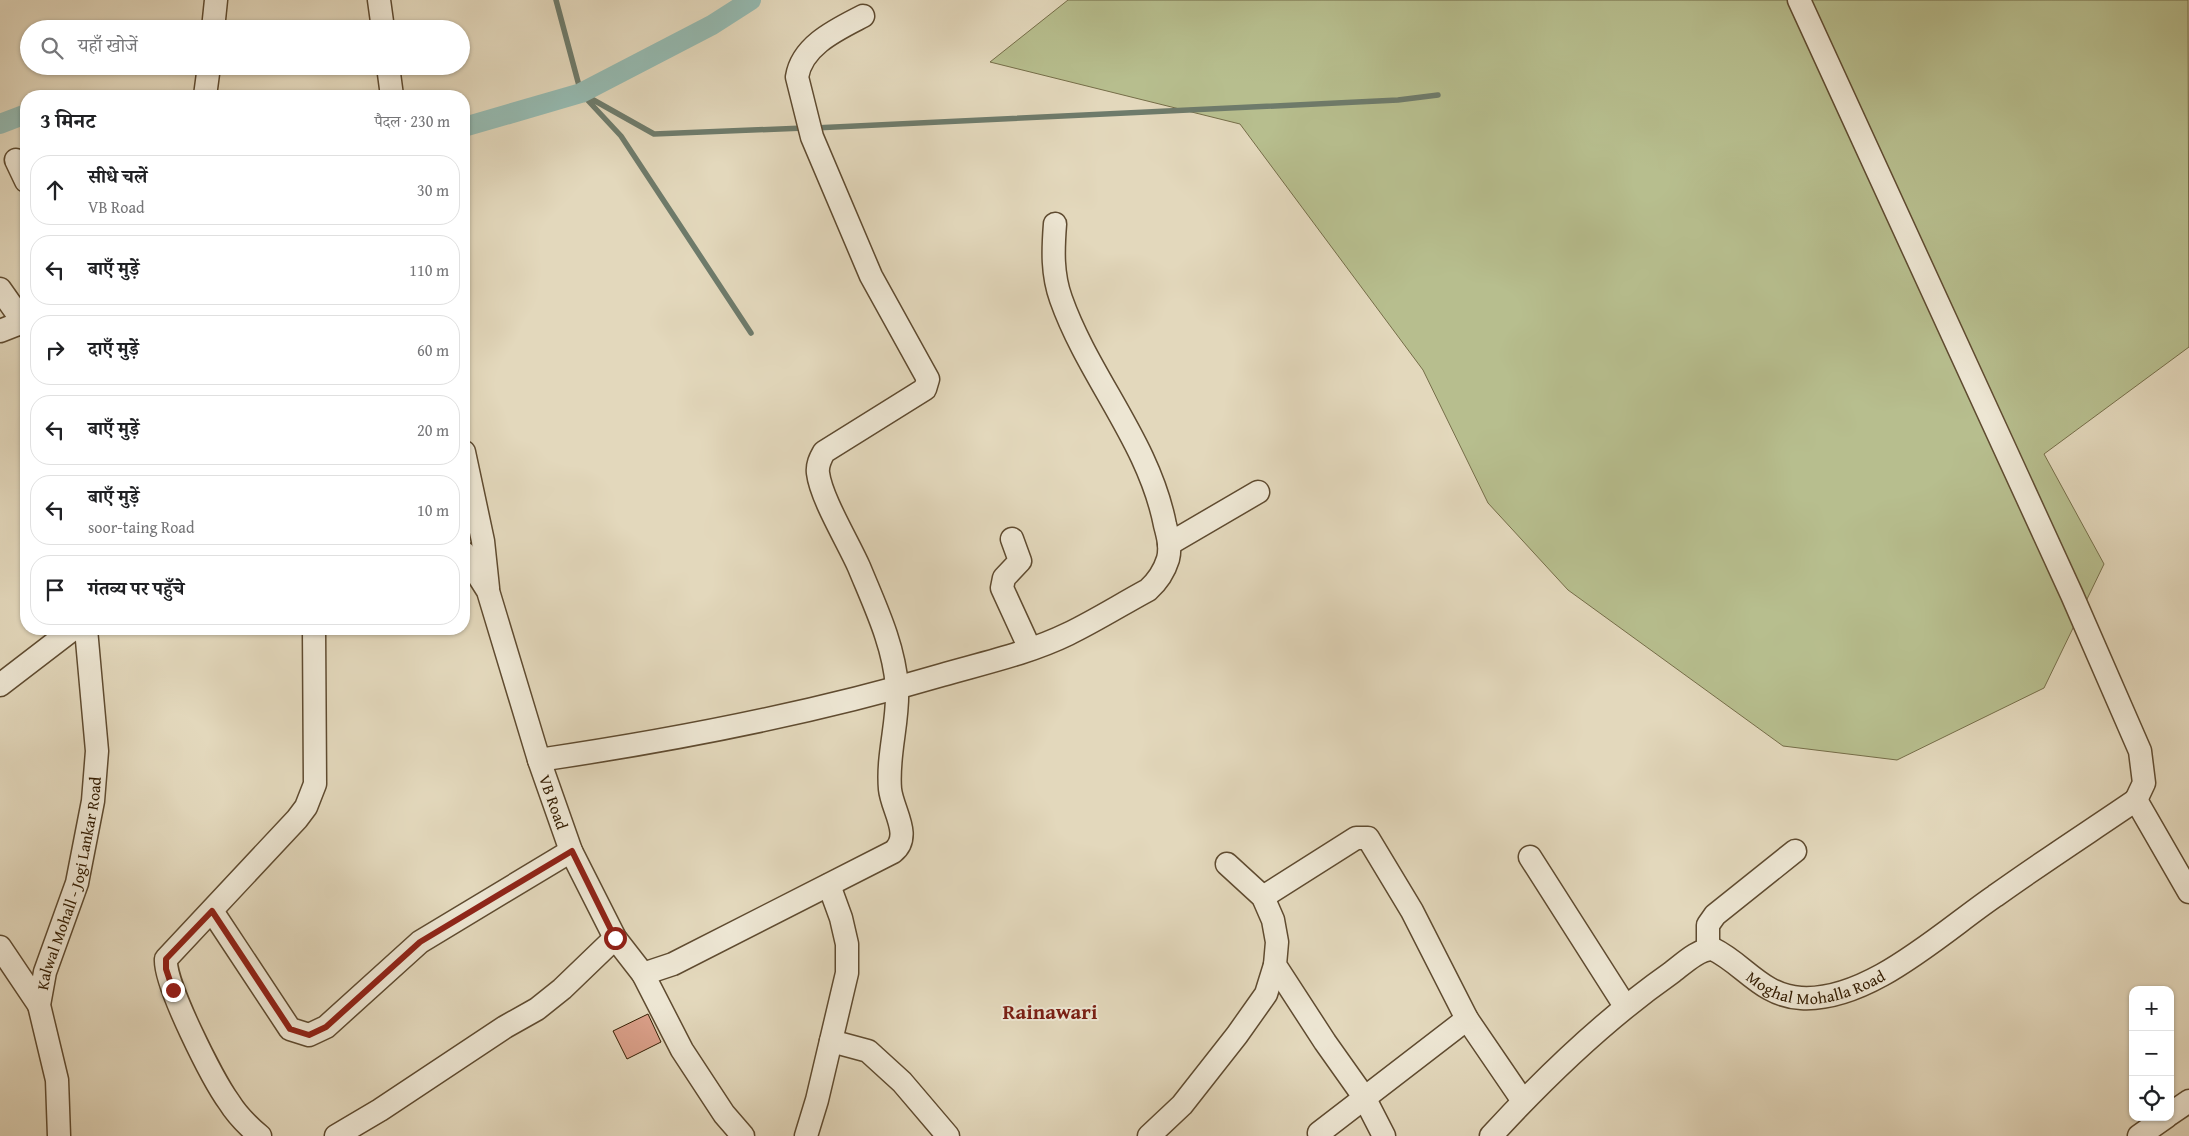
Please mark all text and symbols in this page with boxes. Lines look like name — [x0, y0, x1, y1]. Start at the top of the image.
search box — [20, 20, 470, 75]
text: यहाँ खोजें — [78, 31, 138, 59]
icon: search — [38, 34, 66, 62]
text: 3 मिनट — [40, 105, 95, 136]
text: पैदल · 230 m — [374, 109, 450, 133]
text: सीधे चलें — [88, 162, 147, 190]
icon: ahead — [41, 176, 69, 204]
text: 30 m — [417, 178, 449, 202]
text: VB Road — [88, 195, 145, 219]
text: बाएँ मुड़ें — [88, 254, 139, 282]
icon: left — [41, 256, 69, 284]
text: 110 m — [409, 258, 449, 282]
text: दाएँ मुड़ें — [88, 334, 139, 362]
icon: right — [41, 336, 69, 364]
text: 60 m — [417, 338, 449, 362]
text: बाएँ मुड़ें — [88, 414, 139, 442]
icon: left — [41, 416, 69, 444]
text: 20 m — [417, 418, 449, 442]
text: बाएँ मुड़ें — [88, 482, 139, 510]
icon: left — [41, 496, 69, 524]
text: 10 m — [417, 498, 449, 522]
text: soor-taing Road — [88, 515, 194, 539]
text: गंतव्य पर पहुँचे — [88, 574, 184, 602]
icon: arrive — [41, 576, 69, 604]
street label: VB Road — [533, 771, 575, 833]
street label: Kalwal Mohall - Jogi Lankar Road — [30, 775, 107, 992]
route start — [604, 927, 627, 950]
street label: Moghal Mohalla Road — [1743, 960, 1889, 980]
text: Moghal Mohalla Road — [1741, 963, 1889, 1010]
route end — [162, 979, 185, 1002]
map controls — [2129, 986, 2174, 1121]
button: + — [2129, 986, 2174, 1031]
district label: Rainawari — [1003, 996, 1098, 1027]
button: − — [2129, 1031, 2174, 1076]
button: locate — [2129, 1076, 2174, 1121]

